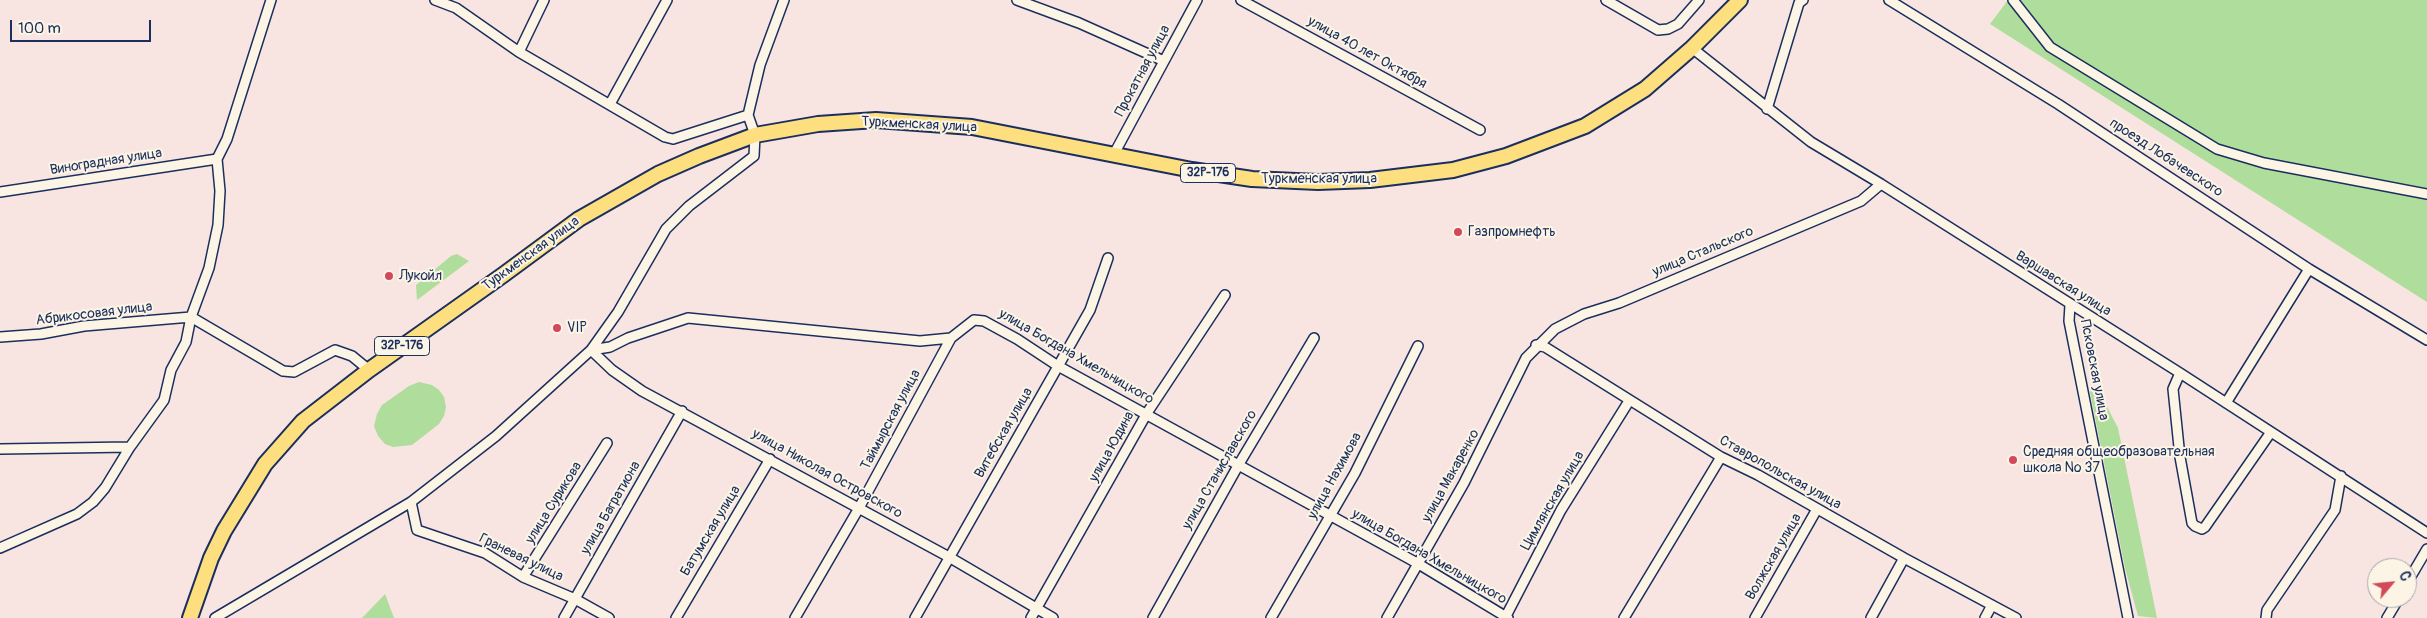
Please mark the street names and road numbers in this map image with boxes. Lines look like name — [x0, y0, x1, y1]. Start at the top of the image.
street label: улица 40 лет Октября — [1304, 13, 1430, 93]
street label: Прокатная улица — [1112, 22, 1174, 120]
street label: Туркменская улица — [861, 114, 977, 136]
street label: проезд Лобачевского — [2106, 115, 2226, 201]
street label: Виноградная улица — [49, 145, 163, 179]
road number: 32Р-176 — [1180, 164, 1236, 182]
street label: Туркменская улица — [1261, 171, 1377, 187]
street label: Туркменская улица — [479, 213, 583, 295]
street label: улица Стальского — [1650, 223, 1756, 281]
street label: Варшавская улица — [2012, 248, 2114, 320]
street label: Абрикосовая улица — [35, 299, 153, 329]
street label: улица Богдана Хмельницкого — [996, 306, 1156, 408]
street label: Псковская улица — [2076, 318, 2112, 422]
road number: 32Р-176 — [374, 336, 430, 356]
street label: Таймырская улица — [857, 367, 925, 473]
street label: Витебская улица — [971, 385, 1037, 481]
street label: улица Станиславского — [1179, 407, 1261, 533]
street label: улица Юдина — [1086, 409, 1138, 485]
street label: улица Николая Островского — [749, 426, 905, 522]
street label: улица Макаренко — [1419, 427, 1483, 525]
street label: улица Нахимова — [1304, 430, 1366, 522]
street label: Ставропольская улица — [1716, 432, 1844, 514]
street label: Цимлянская улица — [1518, 448, 1588, 554]
street label: улица Багратиона — [577, 458, 645, 558]
street label: улица Сурикова — [522, 459, 586, 547]
street label: Батумская улица — [677, 483, 745, 579]
street label: улица Богдана Хмельницкого — [1349, 506, 1509, 608]
street label: Волжская улица — [1742, 511, 1806, 603]
street label: Граневая улица — [476, 530, 566, 586]

